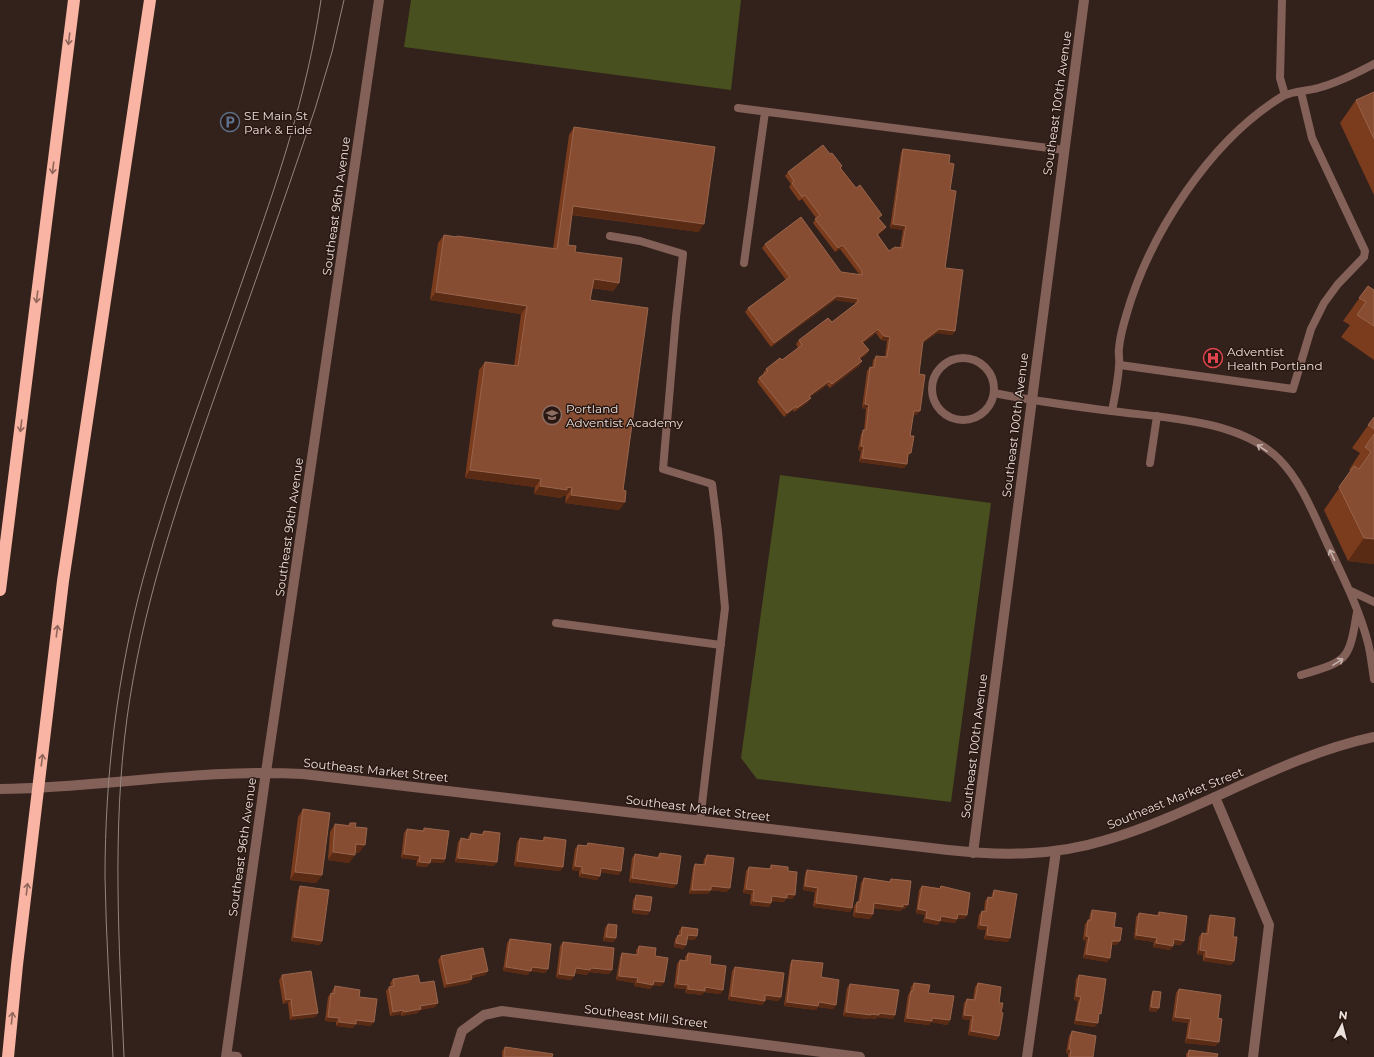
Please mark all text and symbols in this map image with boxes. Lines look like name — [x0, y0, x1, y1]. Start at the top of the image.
street label: Southeast 100th Avenue — [1039, 30, 1075, 176]
one-way arrow — [65, 32, 73, 45]
place label: SE Main St Park & Eide — [244, 108, 312, 137]
parking icon: SE Main St Park & Eide — [219, 111, 241, 133]
street label: Southeast 96th Avenue — [319, 136, 353, 276]
one-way arrow — [49, 161, 57, 174]
one-way arrow — [33, 290, 41, 303]
place label: Adventist Health Portland — [1227, 344, 1323, 373]
hospital icon: Adventist Health Portland — [1202, 347, 1224, 369]
street label: Southeast 100th Avenue — [999, 352, 1031, 498]
place label: Portland Adventist Academy — [566, 401, 684, 430]
school or university icon: Portland Adventist Academy — [541, 404, 563, 426]
one-way arrow — [17, 419, 25, 432]
one-way arrow — [1257, 444, 1268, 452]
street label: Southeast 96th Avenue — [272, 457, 306, 597]
one-way arrow — [1328, 549, 1335, 561]
one-way arrow — [53, 625, 61, 638]
one-way arrow — [1332, 658, 1343, 666]
street label: Southeast 100th Avenue — [958, 673, 990, 819]
one-way arrow — [38, 754, 46, 767]
street label: Southeast Market Street — [303, 755, 449, 785]
street label: Southeast Market Street — [1105, 764, 1245, 832]
street label: Southeast 96th Avenue — [225, 777, 259, 917]
street label: Southeast Market Street — [625, 792, 771, 824]
one-way arrow — [23, 883, 31, 896]
street label: Southeast Mill Street — [583, 1001, 709, 1031]
north arrow — [1322, 1005, 1362, 1045]
text: N — [1338, 1008, 1348, 1023]
one-way arrow — [8, 1012, 15, 1025]

